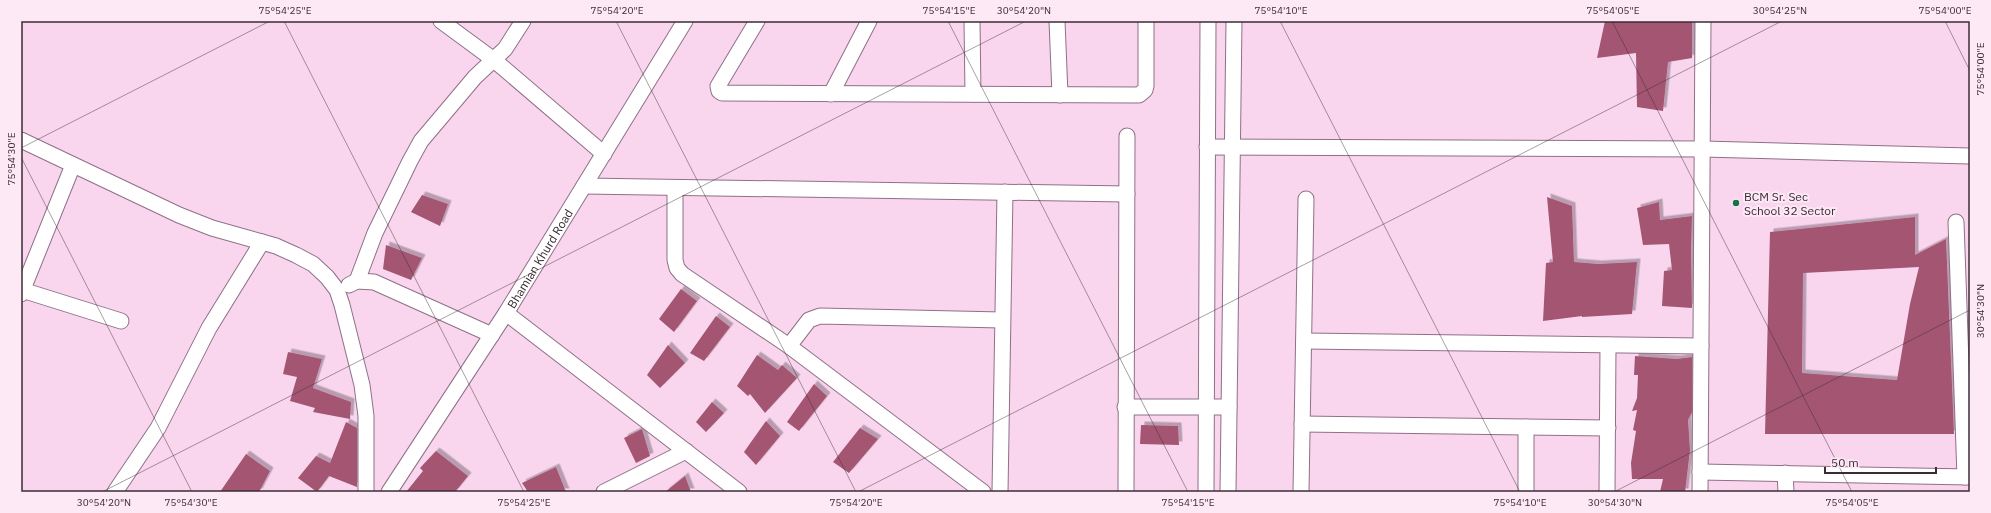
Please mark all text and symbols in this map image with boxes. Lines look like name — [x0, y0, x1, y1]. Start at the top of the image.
text: 75°54'25"E — [258, 4, 312, 17]
text: 75°54'20"E — [590, 4, 644, 17]
text: 75°54'15"E — [922, 4, 976, 17]
text: 30°54'20"N — [997, 4, 1051, 17]
text: 75°54'10"E — [1254, 4, 1308, 17]
text: 75°54'05"E — [1586, 4, 1640, 17]
text: 30°54'25"N — [1753, 4, 1807, 17]
text: 75°54'00"E — [1918, 4, 1972, 17]
text: 75°54'00"E — [1974, 42, 1987, 96]
text: 75°54'30"E — [5, 132, 18, 186]
place label: BCM Sr. Sec School 32 Sector — [1744, 189, 1836, 218]
marker: BCM Sr. Sec School 32 Sector — [1731, 198, 1741, 208]
street label: Bhamian Khurd Road — [503, 206, 576, 311]
text: 30°54'30"N — [1974, 284, 1987, 338]
scale bar — [1825, 449, 1936, 475]
text: 50 m — [1831, 455, 1859, 470]
text: 30°54'20"N — [77, 496, 131, 509]
text: 75°54'30"E — [164, 496, 218, 509]
text: 75°54'25"E — [497, 496, 551, 509]
text: 75°54'20"E — [829, 496, 883, 509]
text: 75°54'15"E — [1161, 496, 1215, 509]
text: 75°54'10"E — [1493, 496, 1547, 509]
text: 30°54'30"N — [1588, 496, 1642, 509]
text: 75°54'05"E — [1825, 496, 1879, 509]

